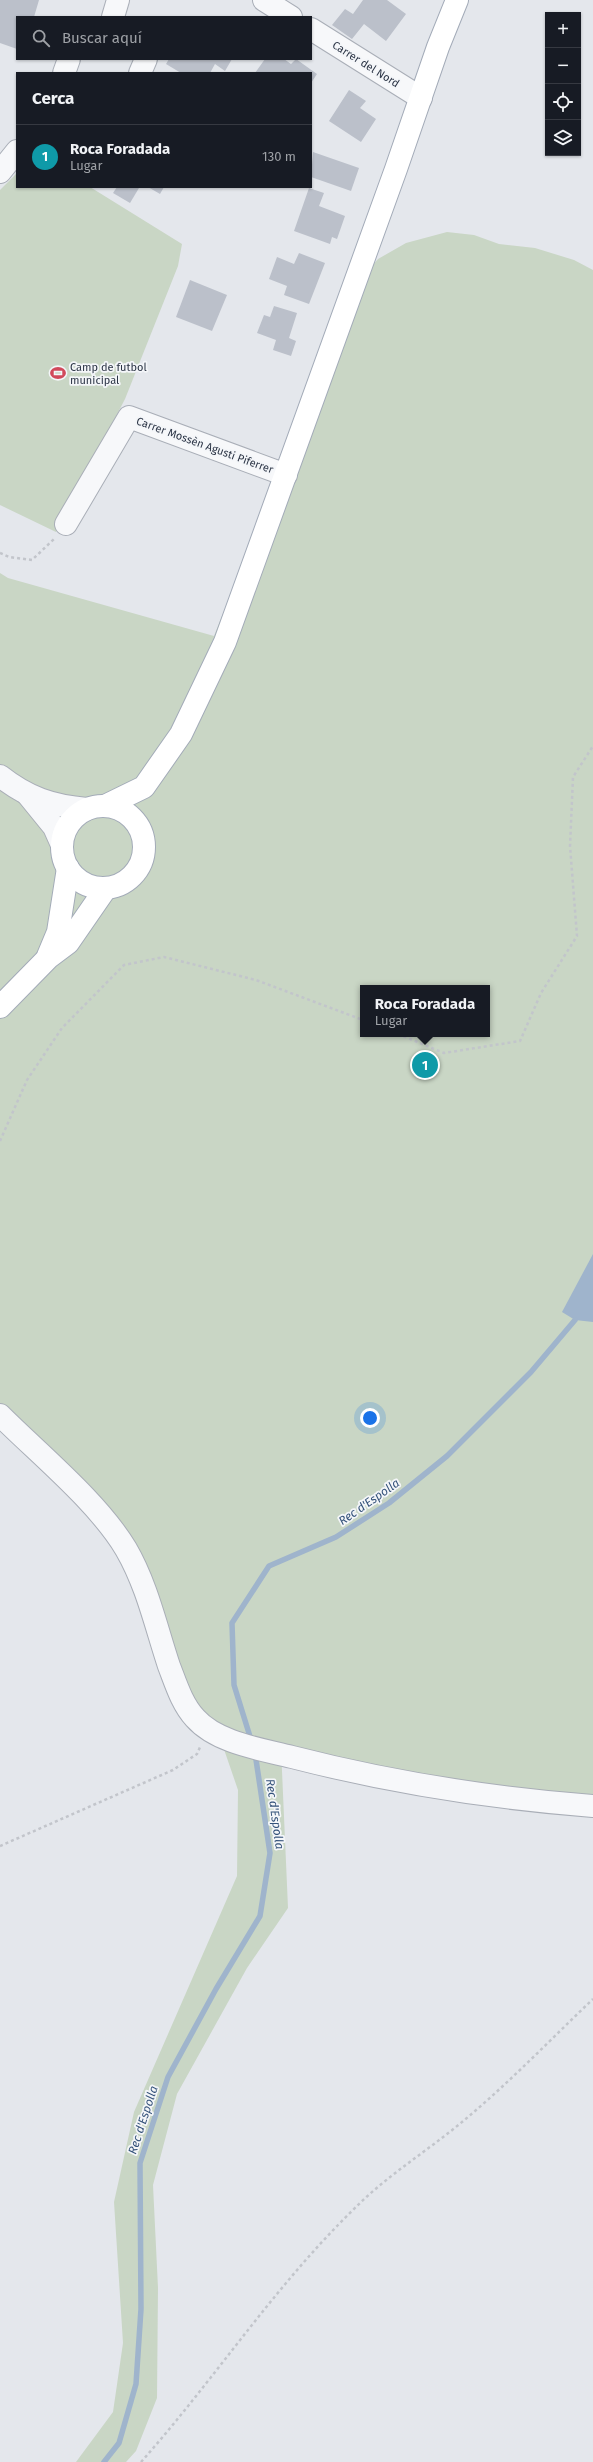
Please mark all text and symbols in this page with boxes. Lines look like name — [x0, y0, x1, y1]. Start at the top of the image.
map controls — [545, 12, 581, 156]
button: + — [545, 12, 581, 48]
search box — [16, 16, 312, 60]
icon: search — [30, 27, 52, 49]
text: Buscar aquí — [62, 29, 142, 47]
street label: Carrer del Nord — [330, 39, 402, 90]
button: − — [545, 48, 581, 84]
button: locate — [545, 84, 581, 120]
text: Cerca — [32, 88, 74, 109]
button: layers — [545, 120, 581, 156]
text: Roca Foradada — [70, 140, 170, 158]
text: 1 — [42, 149, 48, 164]
text: 130 m — [262, 149, 296, 164]
text: Lugar — [70, 158, 102, 173]
place label: Camp de futbol municipal — [70, 361, 147, 387]
sports icon: Camp de futbol municipal — [49, 364, 67, 382]
street label: Carrer Mossèn Agusti Piferrer — [135, 415, 276, 477]
popup — [360, 985, 490, 1037]
text: Roca Foradada — [375, 995, 475, 1013]
text: Lugar — [375, 1013, 407, 1028]
pin: 1 — [412, 1050, 438, 1080]
your location — [360, 1408, 380, 1428]
water label: Rec d'Espolla — [336, 1476, 402, 1528]
water label: Rec d'Espolla — [263, 1778, 287, 1850]
water label: Rec d'Espolla — [125, 2084, 161, 2156]

